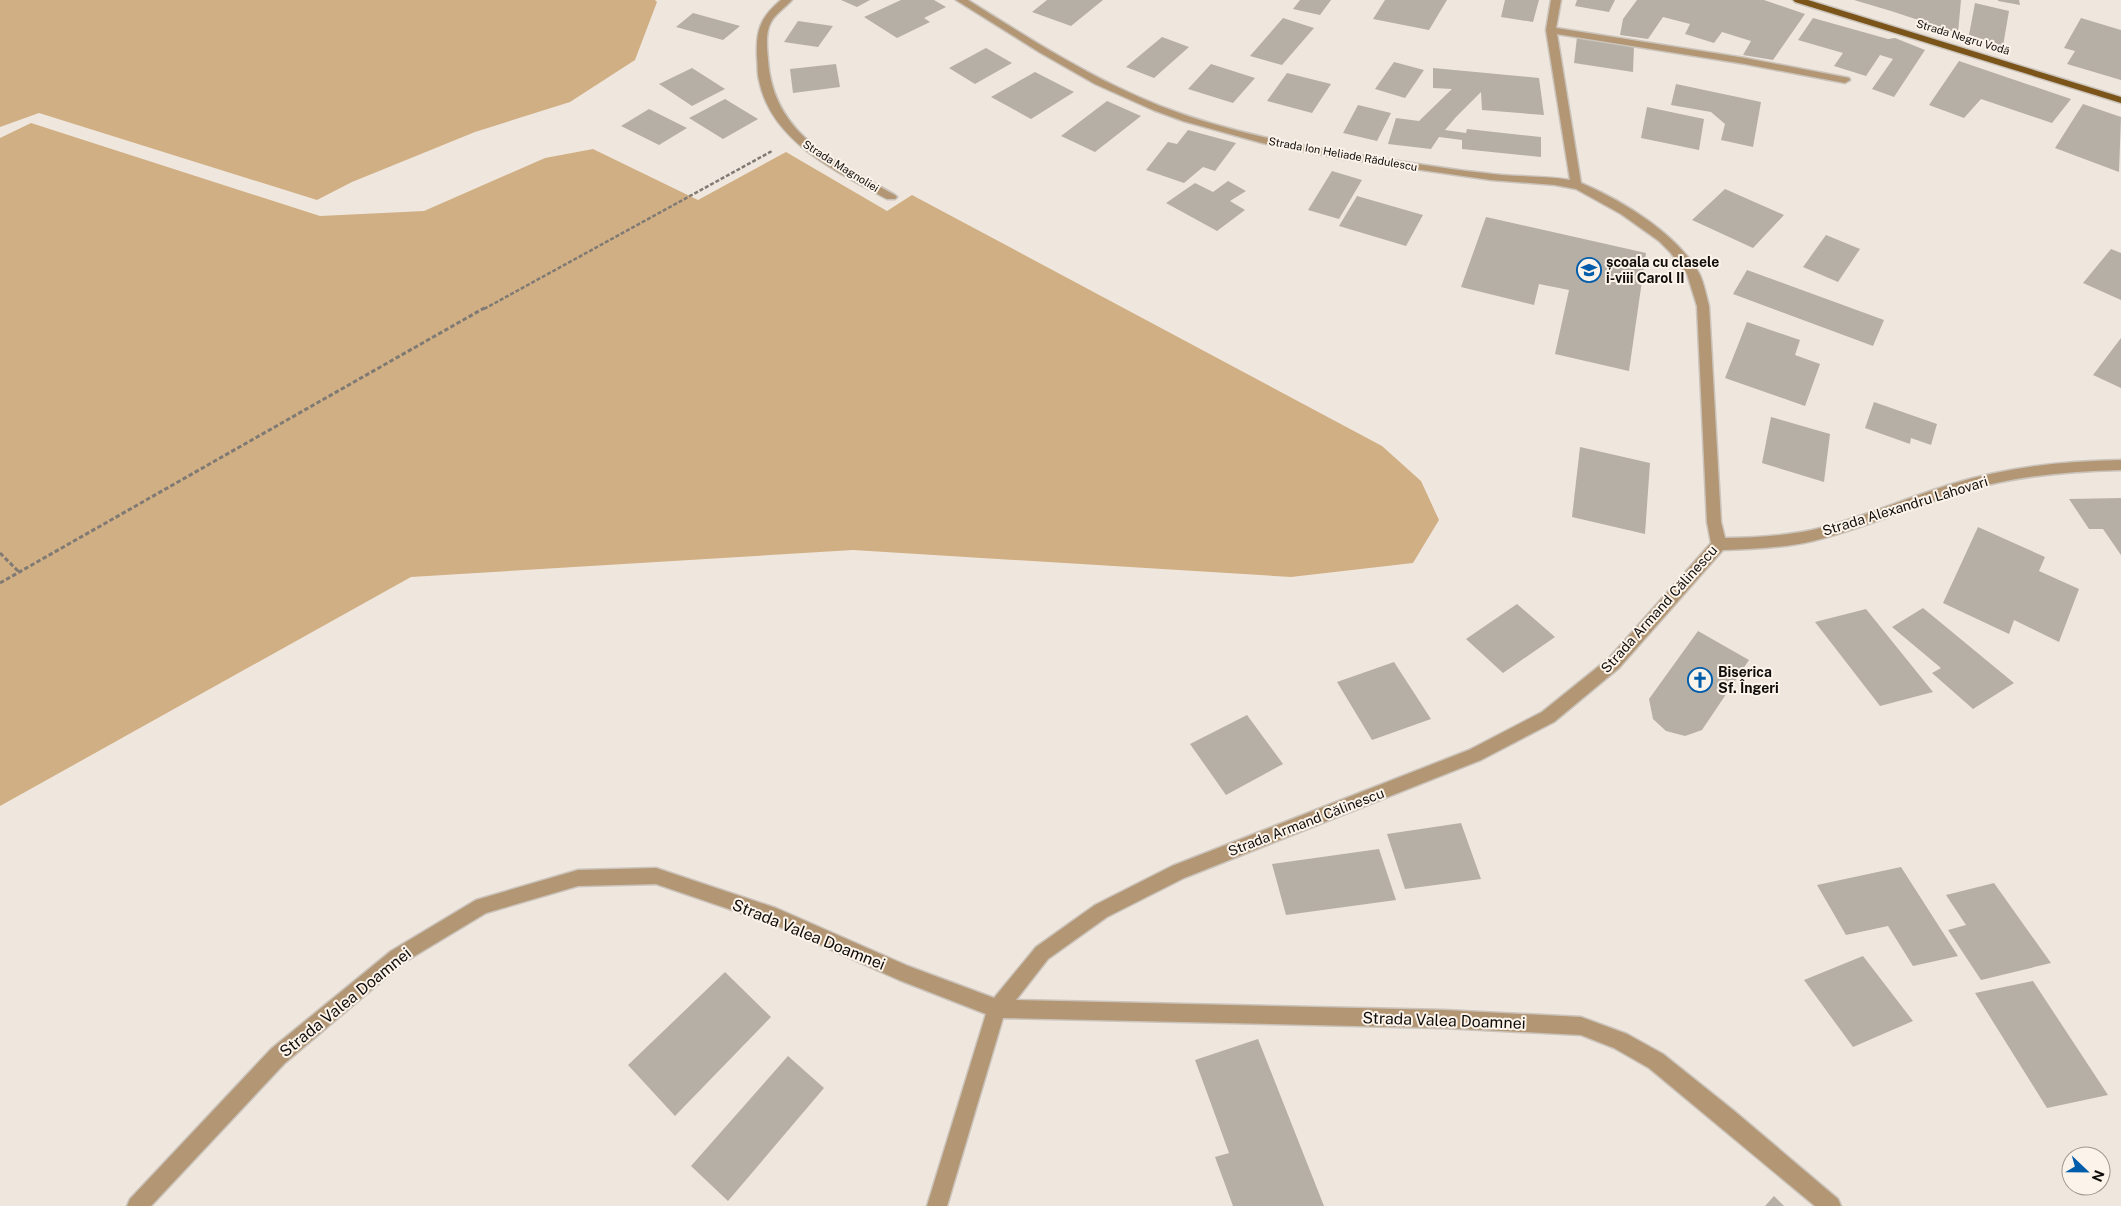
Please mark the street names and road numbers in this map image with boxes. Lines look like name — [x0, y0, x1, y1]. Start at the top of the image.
street label: Strada Negru Vodă — [1915, 17, 2011, 57]
street label: Strada Ion Heliade Rădulescu — [1268, 135, 1418, 173]
street label: Strada Magnoliei — [801, 138, 881, 194]
street label: Strada Alexandru Lahovari — [1820, 473, 1990, 539]
street label: Strada Armand Călinescu — [1598, 542, 1720, 676]
street label: Strada Armand Călinescu — [1226, 785, 1386, 859]
street label: Strada Valea Doamnei — [730, 895, 888, 974]
street label: Strada Valea Doamnei — [276, 944, 415, 1061]
street label: Strada Valea Doamnei — [1362, 1008, 1526, 1033]

